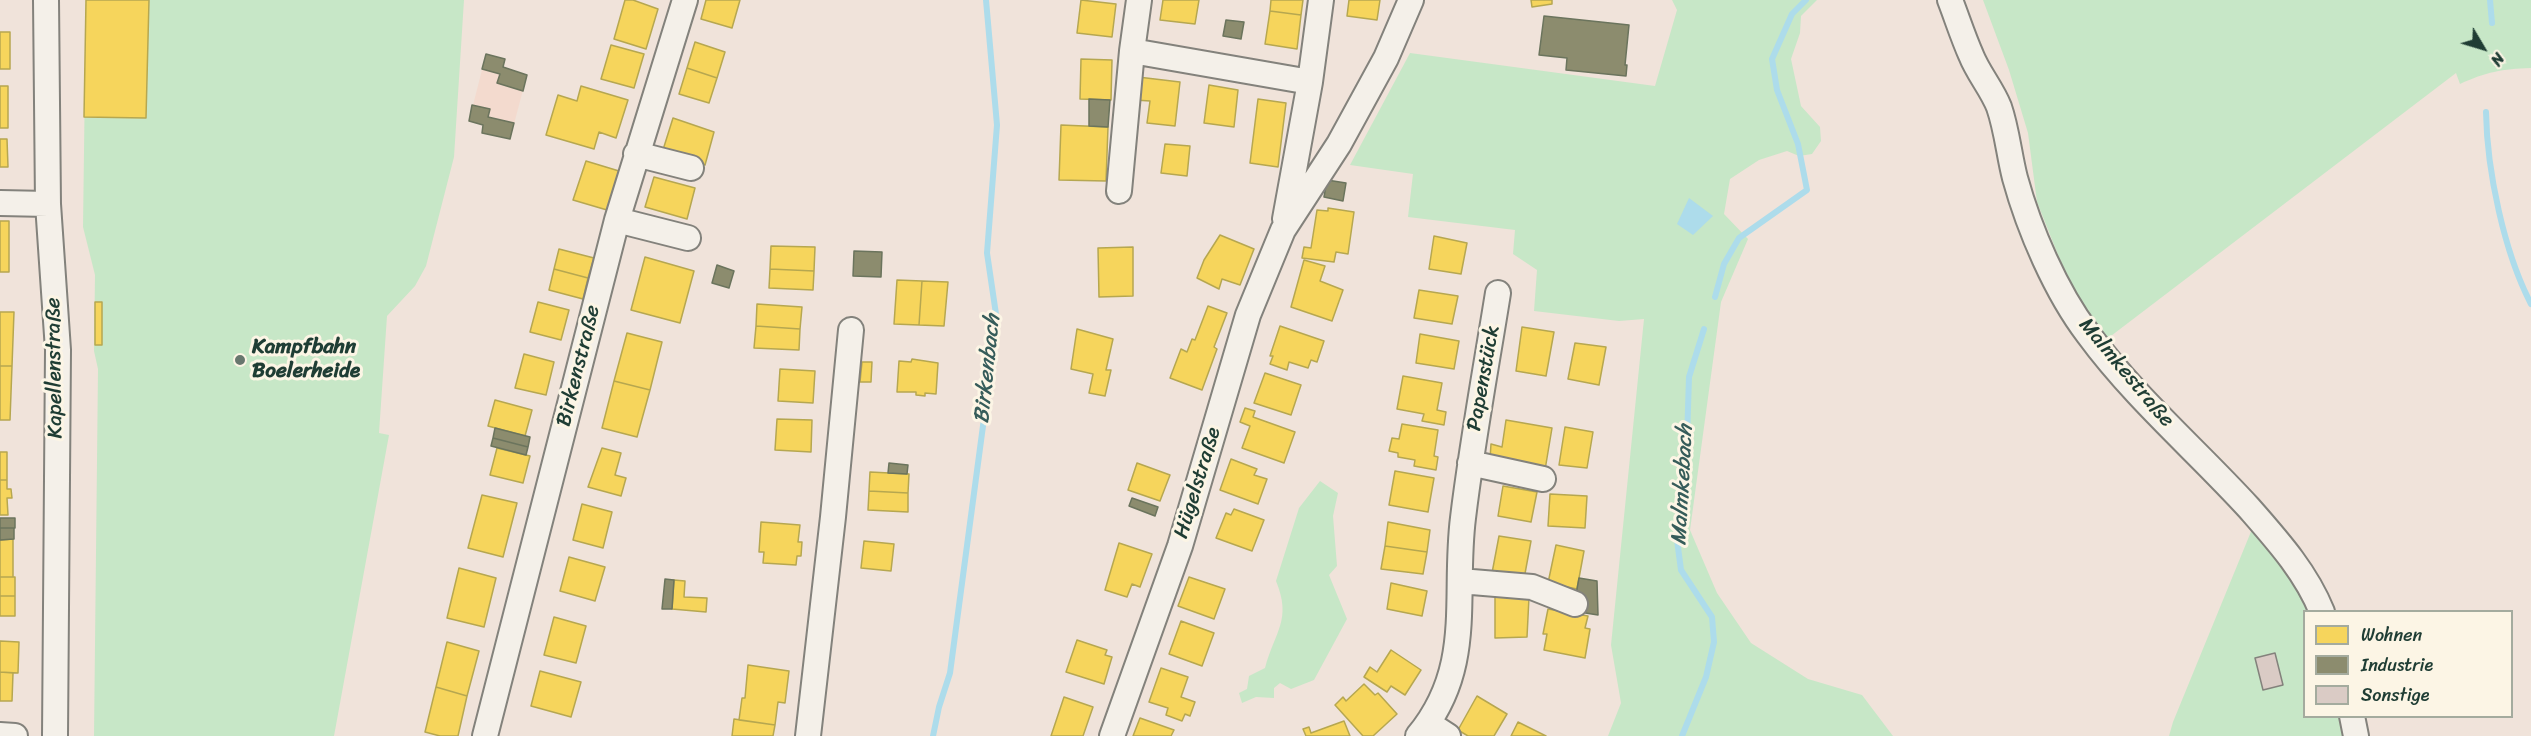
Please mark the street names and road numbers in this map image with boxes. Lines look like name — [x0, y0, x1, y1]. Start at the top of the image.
street label: Kapellenstraße — [41, 297, 69, 439]
street label: Birkenstraße — [552, 303, 606, 429]
street label: Malmkestraße — [2073, 313, 2179, 433]
street label: Papenstück — [1462, 323, 1506, 433]
street label: Hügelstraße — [1169, 424, 1227, 542]

